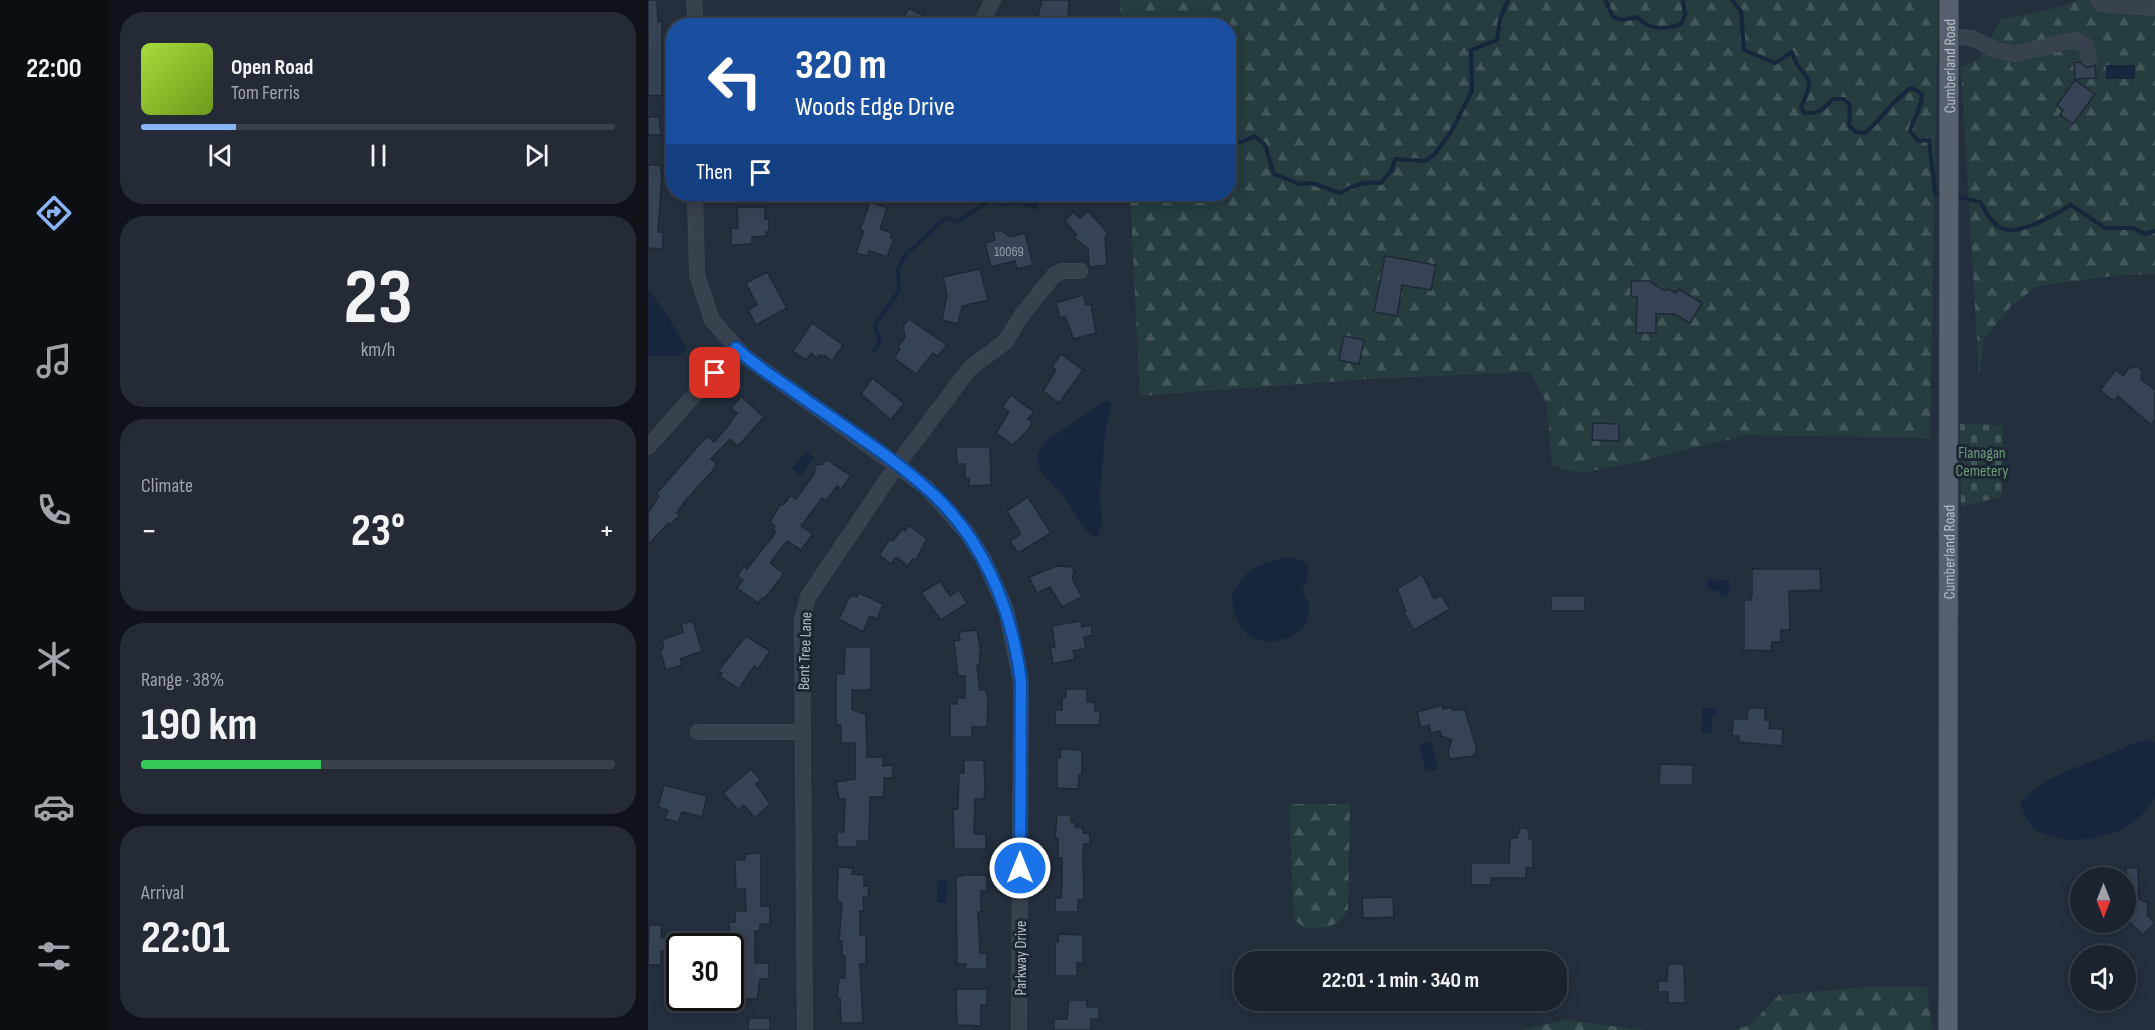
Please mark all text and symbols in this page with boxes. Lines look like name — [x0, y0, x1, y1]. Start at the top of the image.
street label: Cumberland Road — [1941, 19, 1960, 113]
text: 320 m — [795, 40, 887, 91]
icon: left — [696, 42, 774, 120]
text: 22:00 — [26, 53, 82, 85]
text: Open Road — [231, 54, 313, 81]
text: Tom Ferris — [231, 81, 300, 105]
text: Woods Edge Drive — [795, 91, 955, 123]
icon: previous — [204, 139, 237, 172]
icon: pause — [362, 139, 395, 172]
icon: next — [520, 139, 553, 172]
icon: arrive — [744, 156, 777, 189]
text: Then — [696, 159, 732, 186]
icon: directions — [33, 192, 75, 234]
house number: 10069 — [994, 243, 1024, 260]
text: 23 — [343, 252, 413, 345]
text: km/h — [361, 338, 395, 362]
icon: music — [33, 340, 75, 382]
pin — [689, 347, 740, 398]
icon: arrive — [698, 356, 731, 389]
park label: Flanagan Cemetery — [1956, 444, 2008, 481]
text: Climate — [141, 474, 193, 498]
icon: phone — [33, 489, 75, 531]
text: 23° — [351, 504, 405, 559]
street label: Cumberland Road — [1940, 505, 1960, 599]
text: − — [141, 511, 157, 551]
text: + — [599, 511, 615, 551]
street label: Bent Tree Lane — [795, 612, 816, 691]
icon: climate — [33, 638, 75, 680]
text: Range · 38% — [141, 668, 224, 692]
text: 190 km — [141, 698, 257, 753]
icon: car — [33, 786, 75, 828]
position arrow — [988, 836, 1052, 900]
north arrow — [2070, 867, 2136, 933]
map controls — [2070, 867, 2136, 1011]
text: Arrival — [141, 881, 184, 905]
text: 22:01 — [141, 911, 230, 966]
street label: Parkway Drive — [1012, 921, 1031, 995]
speed limit sign: 30 — [666, 933, 744, 1011]
icon: filters — [33, 935, 75, 977]
button: sound — [2070, 945, 2136, 1011]
text: 22:01 · 1 min · 340 m — [1322, 967, 1479, 994]

